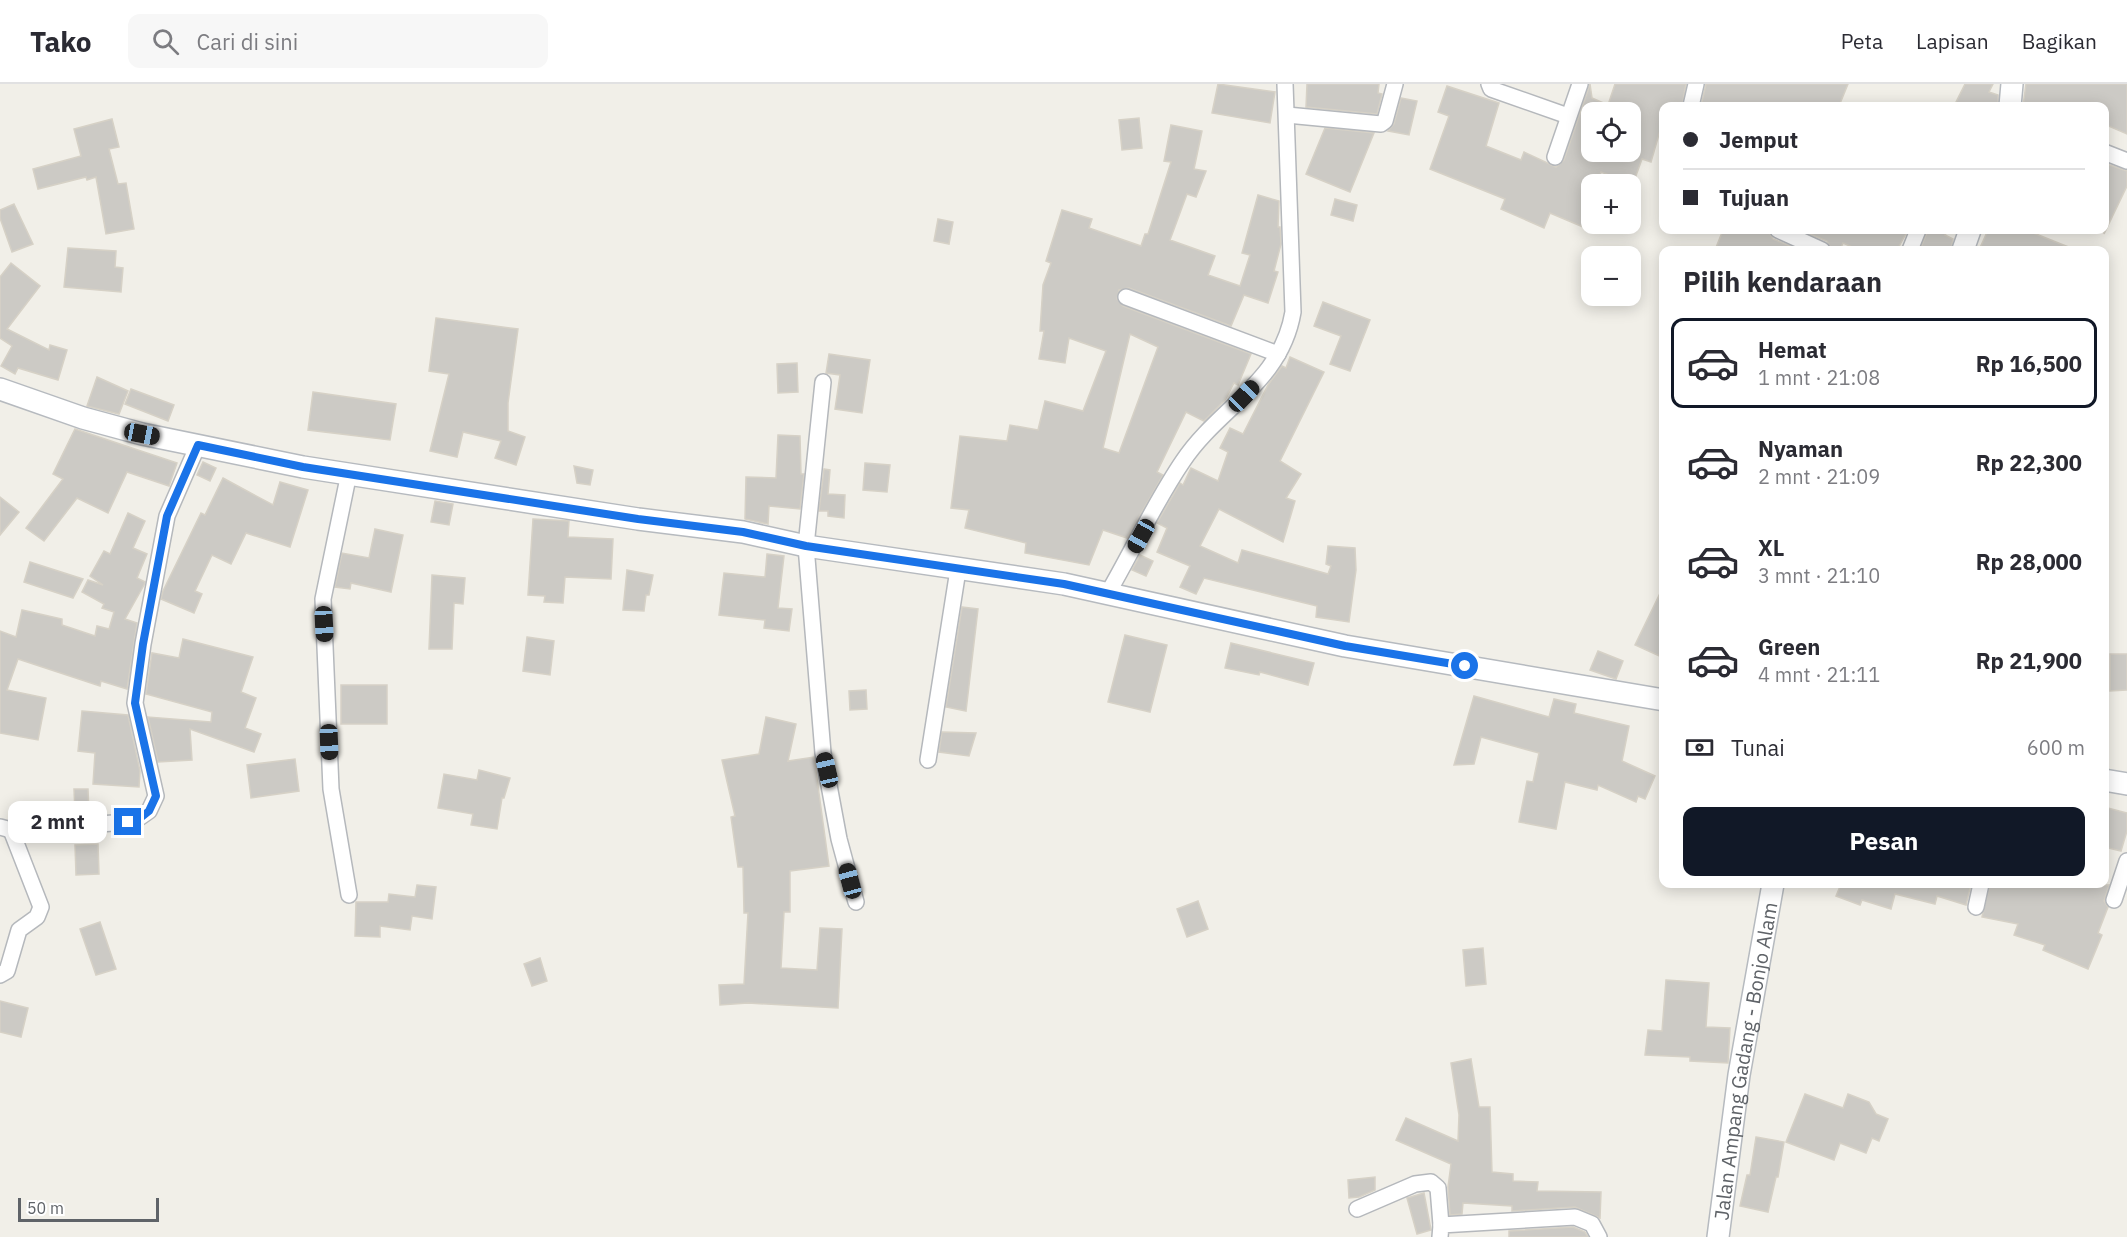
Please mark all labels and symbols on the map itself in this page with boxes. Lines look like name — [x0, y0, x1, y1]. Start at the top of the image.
car — [1225, 377, 1263, 415]
car — [123, 422, 161, 446]
car — [1124, 516, 1158, 556]
car — [314, 606, 334, 642]
route start — [1451, 652, 1478, 679]
car — [319, 724, 339, 760]
car — [814, 750, 840, 790]
callout: 2 mnt — [8, 801, 107, 843]
route end — [114, 808, 141, 835]
car — [837, 861, 863, 901]
street label: Jalan Ampang Gadang - Bonjo Alam — [1707, 900, 1783, 1222]
scale bar — [18, 1195, 159, 1222]

